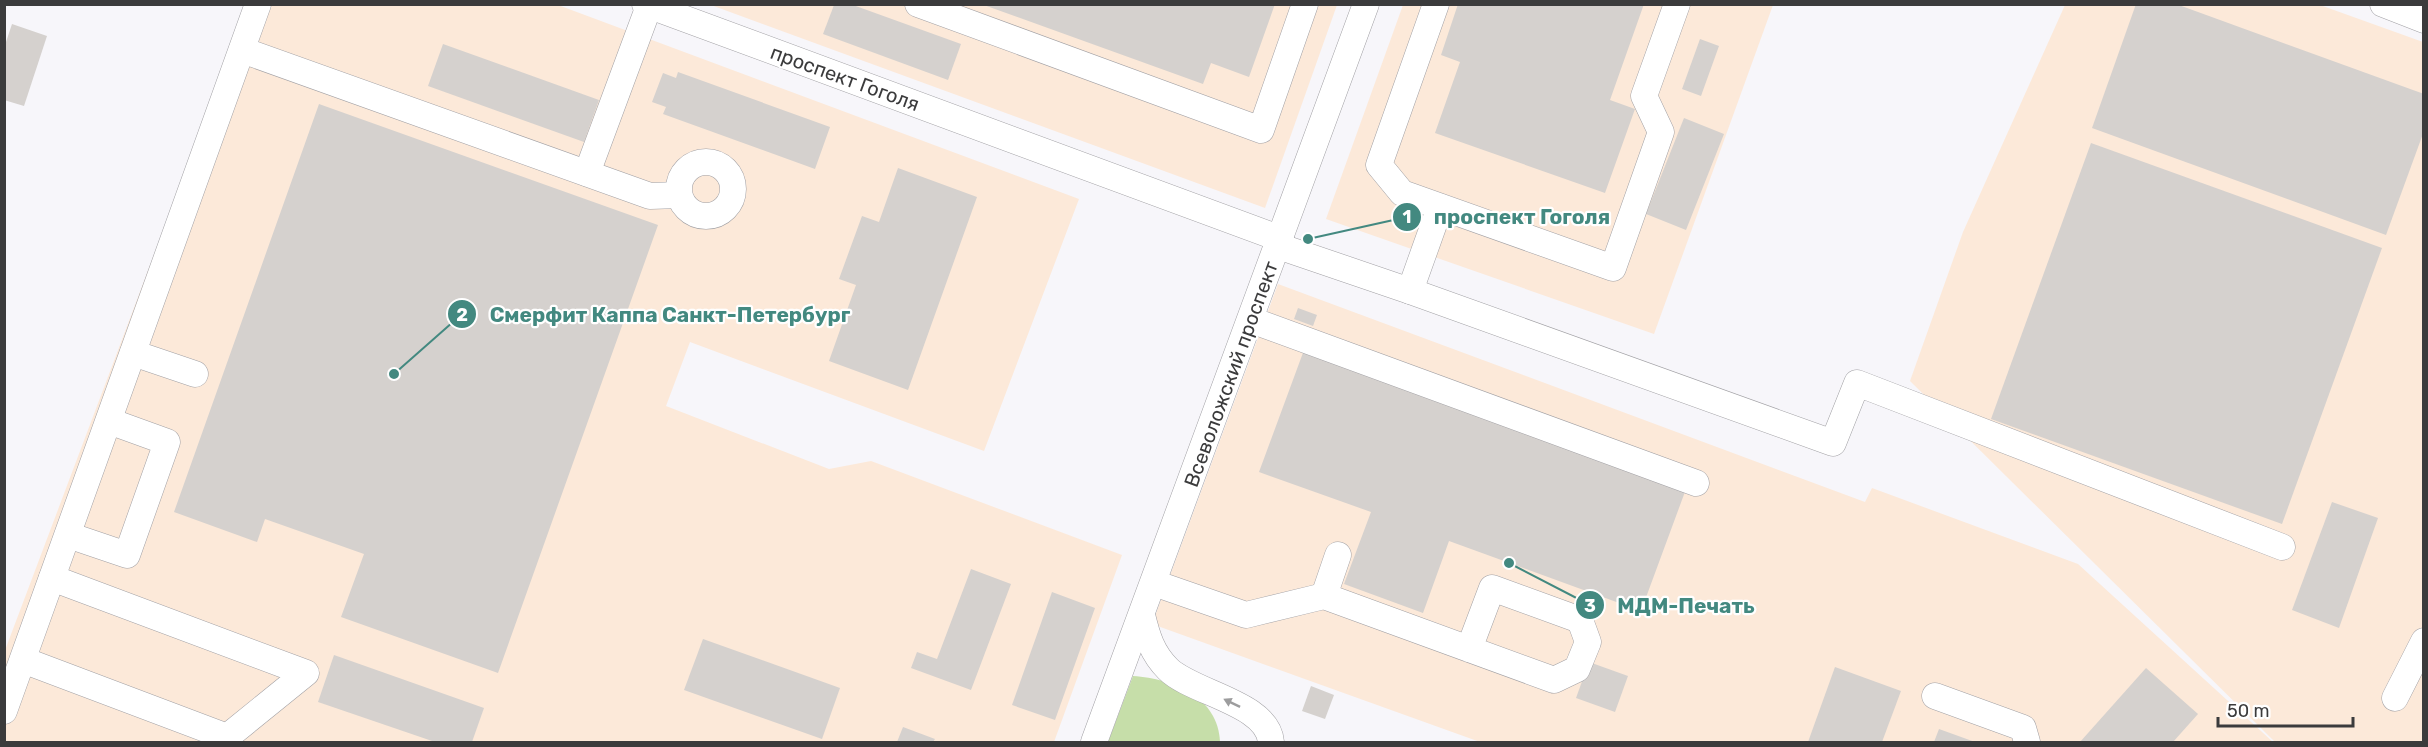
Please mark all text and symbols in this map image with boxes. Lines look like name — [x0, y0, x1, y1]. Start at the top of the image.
street label: проспект Гоголя — [767, 40, 923, 116]
callout: проспект Гоголя — [1392, 197, 1622, 236]
text: проспект Гоголя — [1434, 204, 1610, 229]
text: 1 — [1403, 206, 1411, 228]
street label: Всеволожский проспект — [1179, 258, 1283, 490]
callout: Смерфит Каппа Санкт-Петербург — [447, 295, 862, 334]
text: Смерфит Каппа Санкт-Петербург — [490, 302, 851, 327]
text: 2 — [456, 304, 468, 326]
callout: МДМ-Печать — [1575, 586, 1767, 625]
text: МДМ-Печать — [1617, 593, 1755, 618]
text: 3 — [1584, 595, 1596, 617]
scale bar — [2218, 690, 2353, 728]
one-way arrow — [1223, 698, 1240, 708]
text: 50 m — [2227, 700, 2270, 722]

